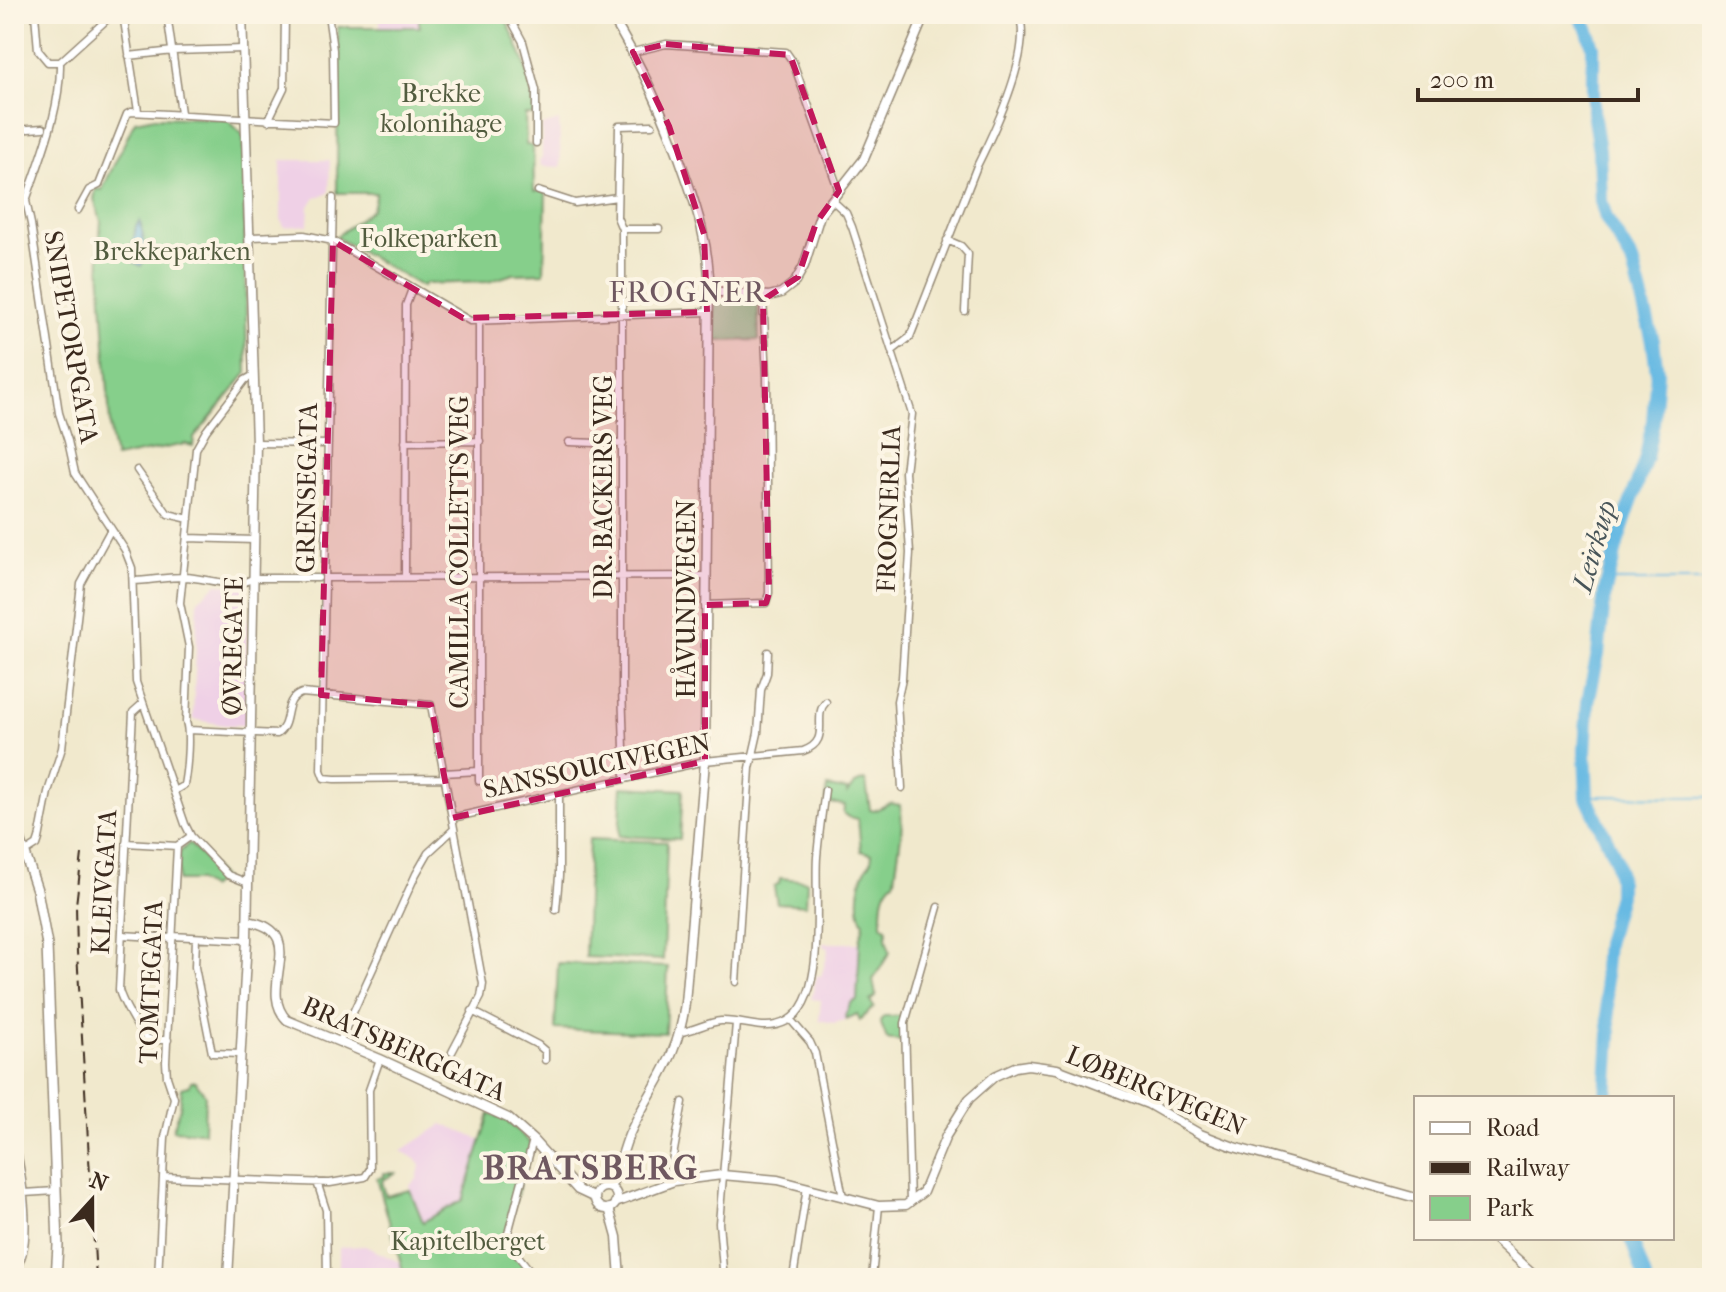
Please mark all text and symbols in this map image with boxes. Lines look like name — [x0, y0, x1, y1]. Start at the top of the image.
scale bar — [1418, 52, 1638, 102]
text: 200 m — [1430, 66, 1494, 94]
park label: Brekke kolonihage — [380, 78, 502, 139]
park label: Folkeparken — [360, 223, 498, 254]
street label: SNIPETORPGATA — [37, 228, 105, 447]
park label: Brekkeparken — [93, 236, 251, 267]
district label: FROGNER — [609, 275, 767, 310]
street label: DR. BACKERS VEG — [588, 375, 619, 599]
street label: CAMILLA COLLETTS VEG — [444, 395, 475, 709]
street label: GRENSEGATA — [290, 401, 324, 573]
street label: FROGNERLIA — [871, 423, 907, 594]
water label: Leirkup — [1565, 496, 1623, 598]
street label: HÅVUNDVEGEN — [670, 499, 702, 698]
street label: ØVREGATE — [216, 576, 250, 716]
street label: SANSSOUCIVEGEN — [481, 727, 714, 805]
street label: KLEIVGATA — [85, 807, 123, 955]
street label: TOMTEGATA — [133, 899, 169, 1064]
street label: BRATSBERGGATA — [297, 990, 512, 1108]
street label: LØBERGVEGEN — [1062, 1039, 1251, 1143]
legend — [1414, 1096, 1674, 1240]
text: Road — [1486, 1114, 1540, 1142]
district label: BRATSBERG — [483, 1148, 699, 1188]
text: Railway — [1486, 1154, 1571, 1182]
north arrow — [52, 1160, 132, 1240]
text: N — [86, 1167, 112, 1197]
text: Park — [1486, 1194, 1534, 1222]
park label: Kapitelberget — [390, 1226, 546, 1257]

